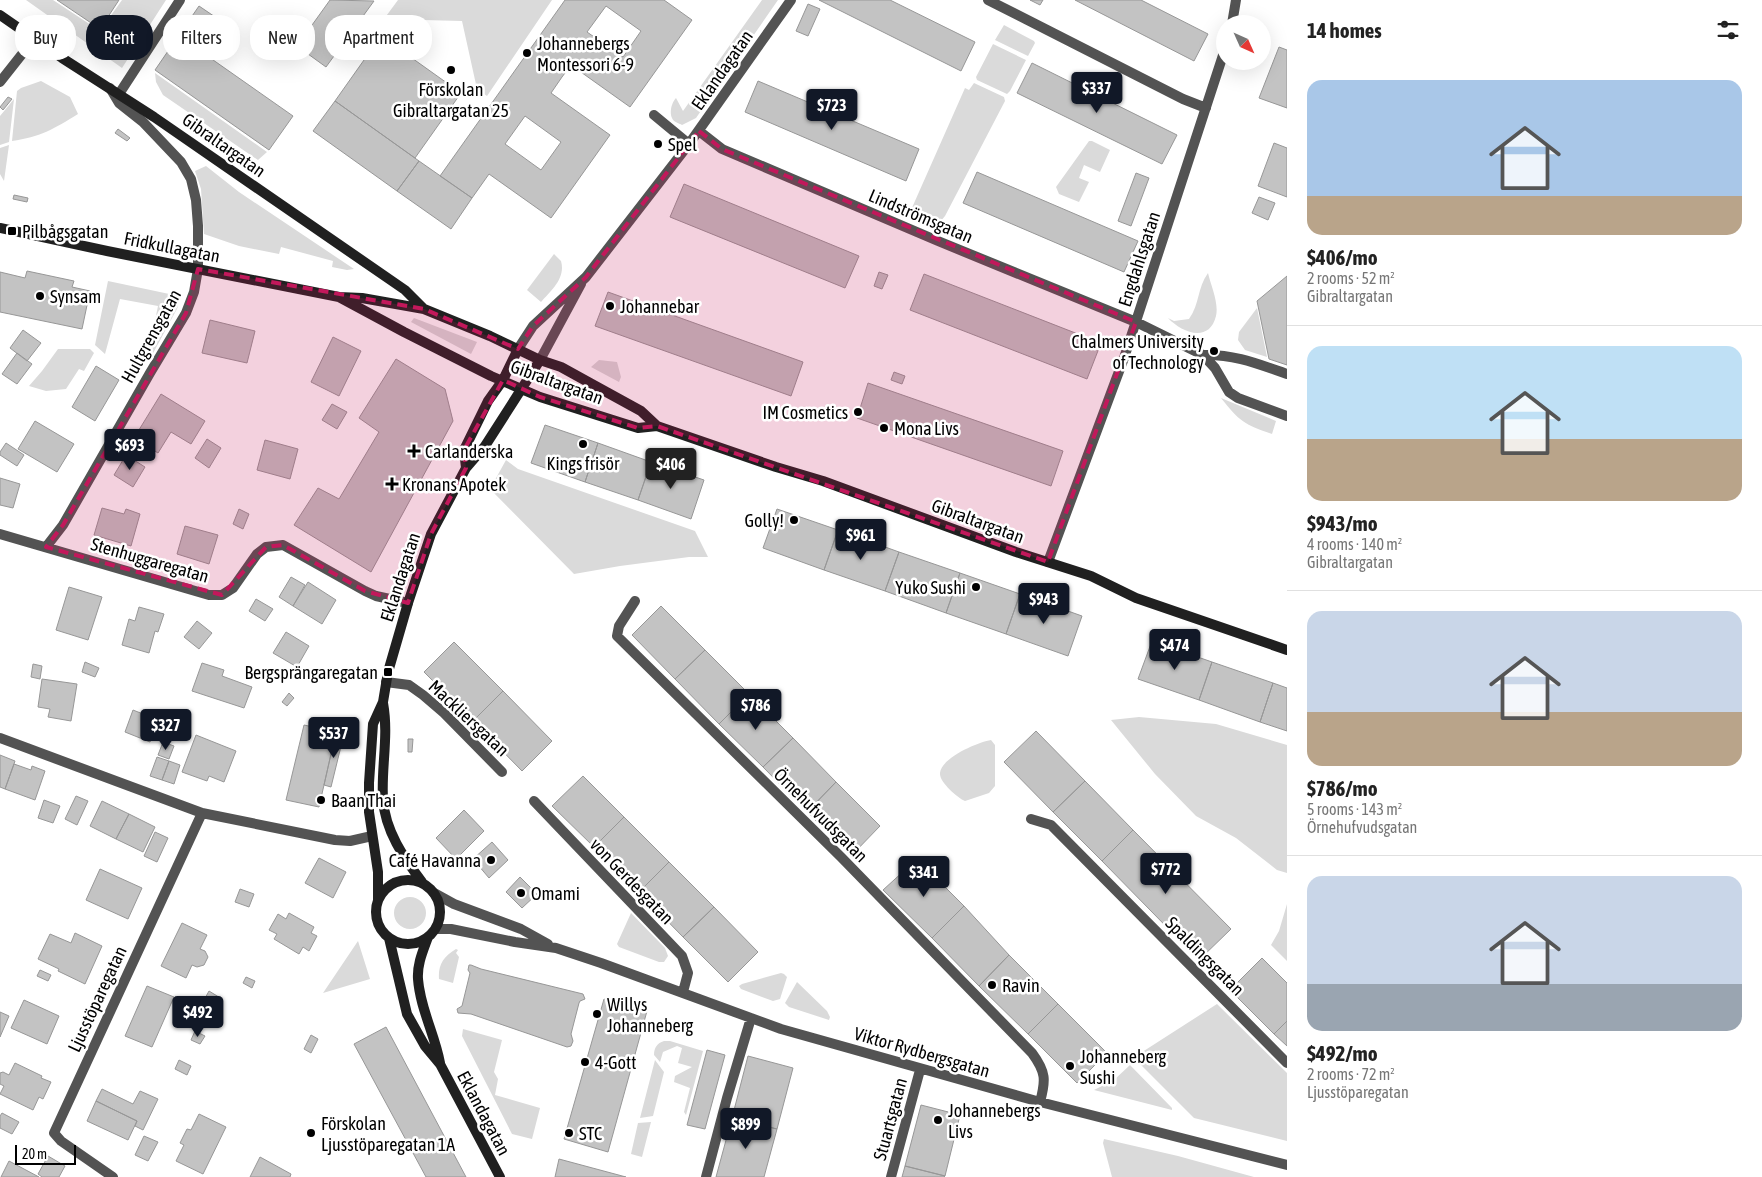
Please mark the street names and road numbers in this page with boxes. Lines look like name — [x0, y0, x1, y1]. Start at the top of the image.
street label: Eklandagatan — [687, 26, 757, 114]
street label: Gibraltargatan — [178, 109, 270, 181]
street label: Lindströmsgatan — [866, 185, 976, 247]
street label: Engdahlsgatan — [1114, 209, 1164, 309]
street label: Fridkullagatan — [122, 227, 222, 267]
street label: Hultgrensgatan — [117, 286, 185, 386]
street label: Gibraltargatan — [508, 356, 606, 408]
street label: Gibraltargatan — [929, 495, 1027, 547]
street label: Eklandagatan — [376, 530, 424, 624]
street label: Stenhuggaregatan — [89, 533, 211, 587]
street label: Mackliersgatan — [425, 676, 513, 760]
street label: Örnehufvudsgatan — [770, 764, 872, 866]
street label: von Gerdesgatan — [586, 834, 678, 928]
street label: Spaldingsgatan — [1161, 912, 1249, 1000]
street label: Ljusstöparegatan — [63, 943, 131, 1055]
street label: Viktor Rydbergsgatan — [852, 1023, 992, 1081]
street label: Eklandagatan — [453, 1067, 515, 1159]
street label: Stuartsgatan — [869, 1075, 911, 1163]

